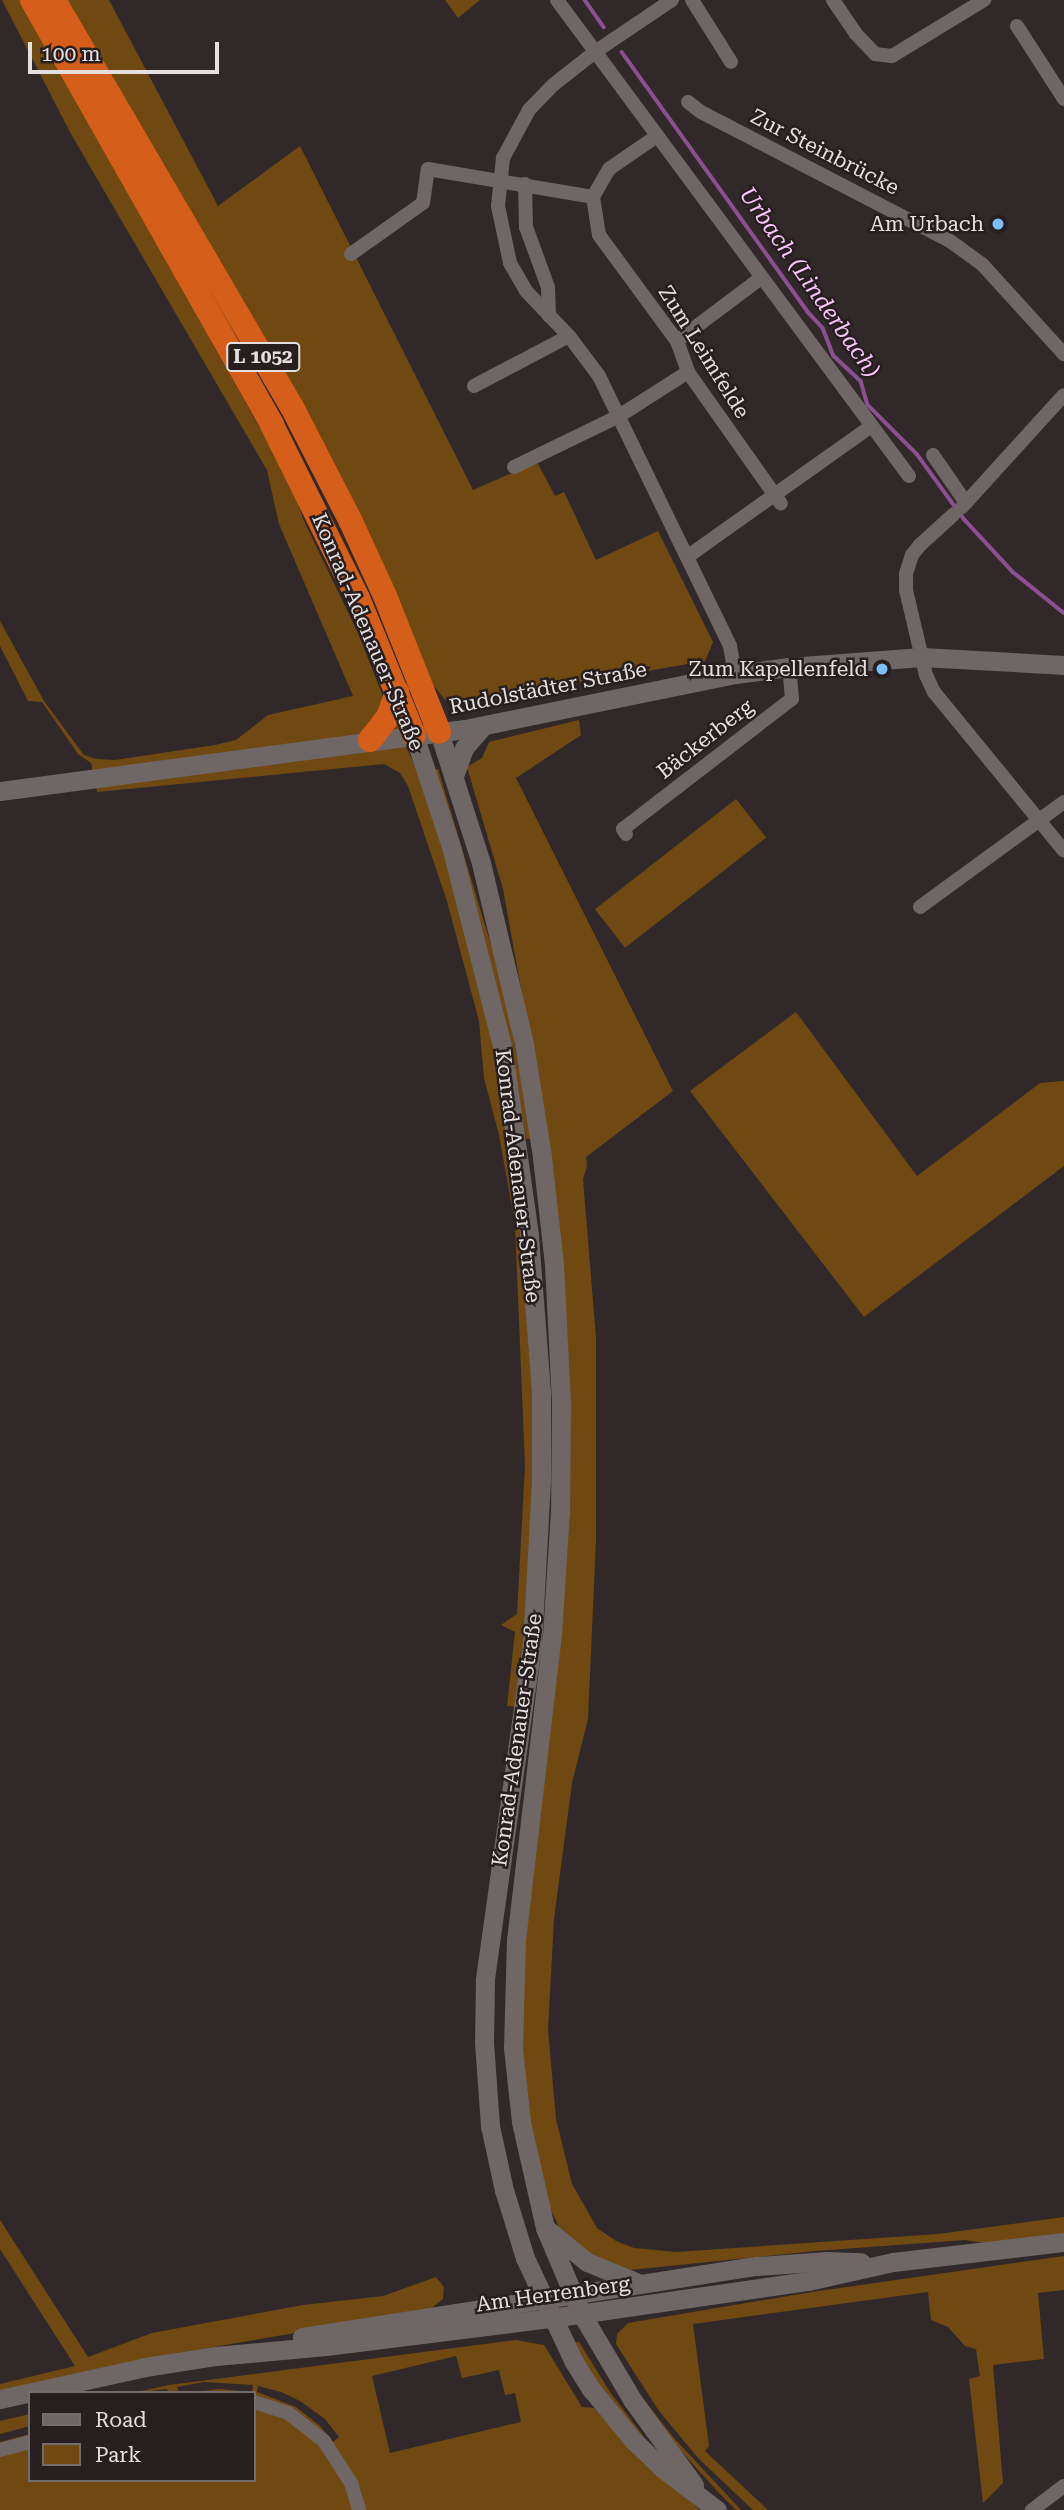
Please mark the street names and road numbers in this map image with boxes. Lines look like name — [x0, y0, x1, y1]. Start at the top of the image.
street label: Zur Steinbrücke — [746, 104, 904, 200]
street label: Zum Leimfelde — [653, 281, 755, 423]
road number: L 1052 — [226, 342, 300, 372]
street label: Konrad-Adenauer-Straße — [307, 510, 429, 754]
street label: Rudolstädter Straße — [447, 656, 649, 720]
street label: Bäckerberg — [652, 694, 758, 784]
street label: Konrad-Adenauer-Straße — [490, 1048, 546, 1304]
street label: Konrad-Adenauer-Straße — [487, 1612, 547, 1868]
street label: Am Herrenberg — [474, 2271, 632, 2317]

